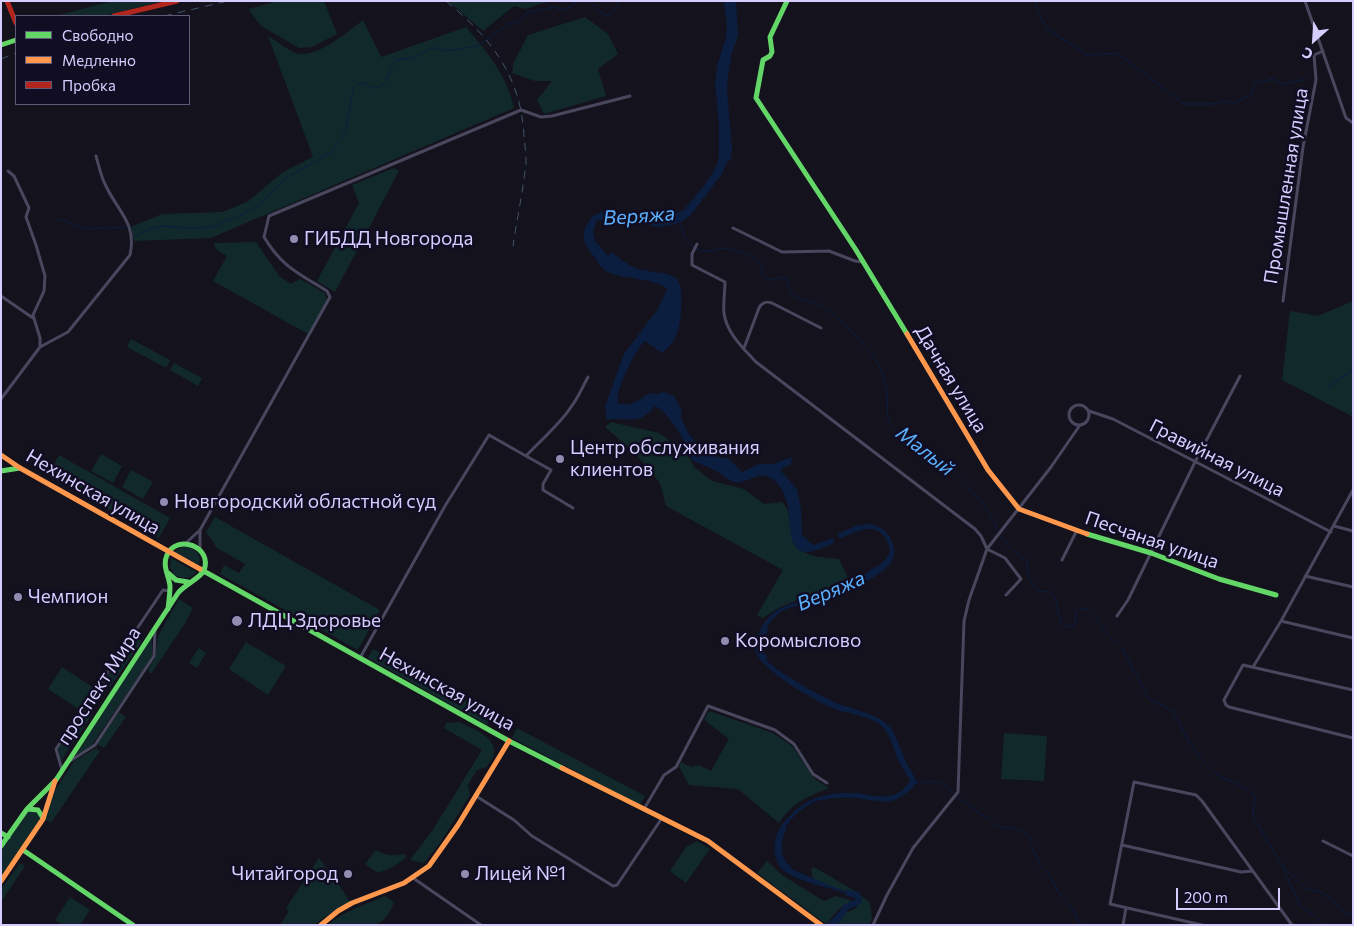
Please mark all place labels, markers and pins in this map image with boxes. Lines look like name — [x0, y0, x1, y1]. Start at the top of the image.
place label: ГИБДД Новгорода — [304, 228, 473, 250]
marker: ГИБДД Новгорода — [288, 233, 300, 245]
place label: Центр обслуживания клиентов — [570, 437, 760, 481]
marker: Центр обслуживания клиентов — [554, 453, 566, 465]
place label: Новгородский областной суд — [174, 491, 436, 513]
marker: Новгородский областной суд — [158, 496, 170, 508]
place label: Чемпион — [28, 586, 108, 608]
marker: Чемпион — [12, 591, 24, 603]
place label: ЛДЦ Здоровье — [248, 610, 381, 632]
marker: ЛДЦ Здоровье — [230, 614, 244, 628]
place label: Коромыслово — [735, 630, 861, 652]
marker: Коромыслово — [719, 635, 731, 647]
place label: Читайгород — [232, 863, 338, 885]
place label: Лицей №1 — [475, 863, 566, 885]
marker: Читайгород — [342, 868, 354, 880]
marker: Лицей №1 — [459, 868, 471, 880]

